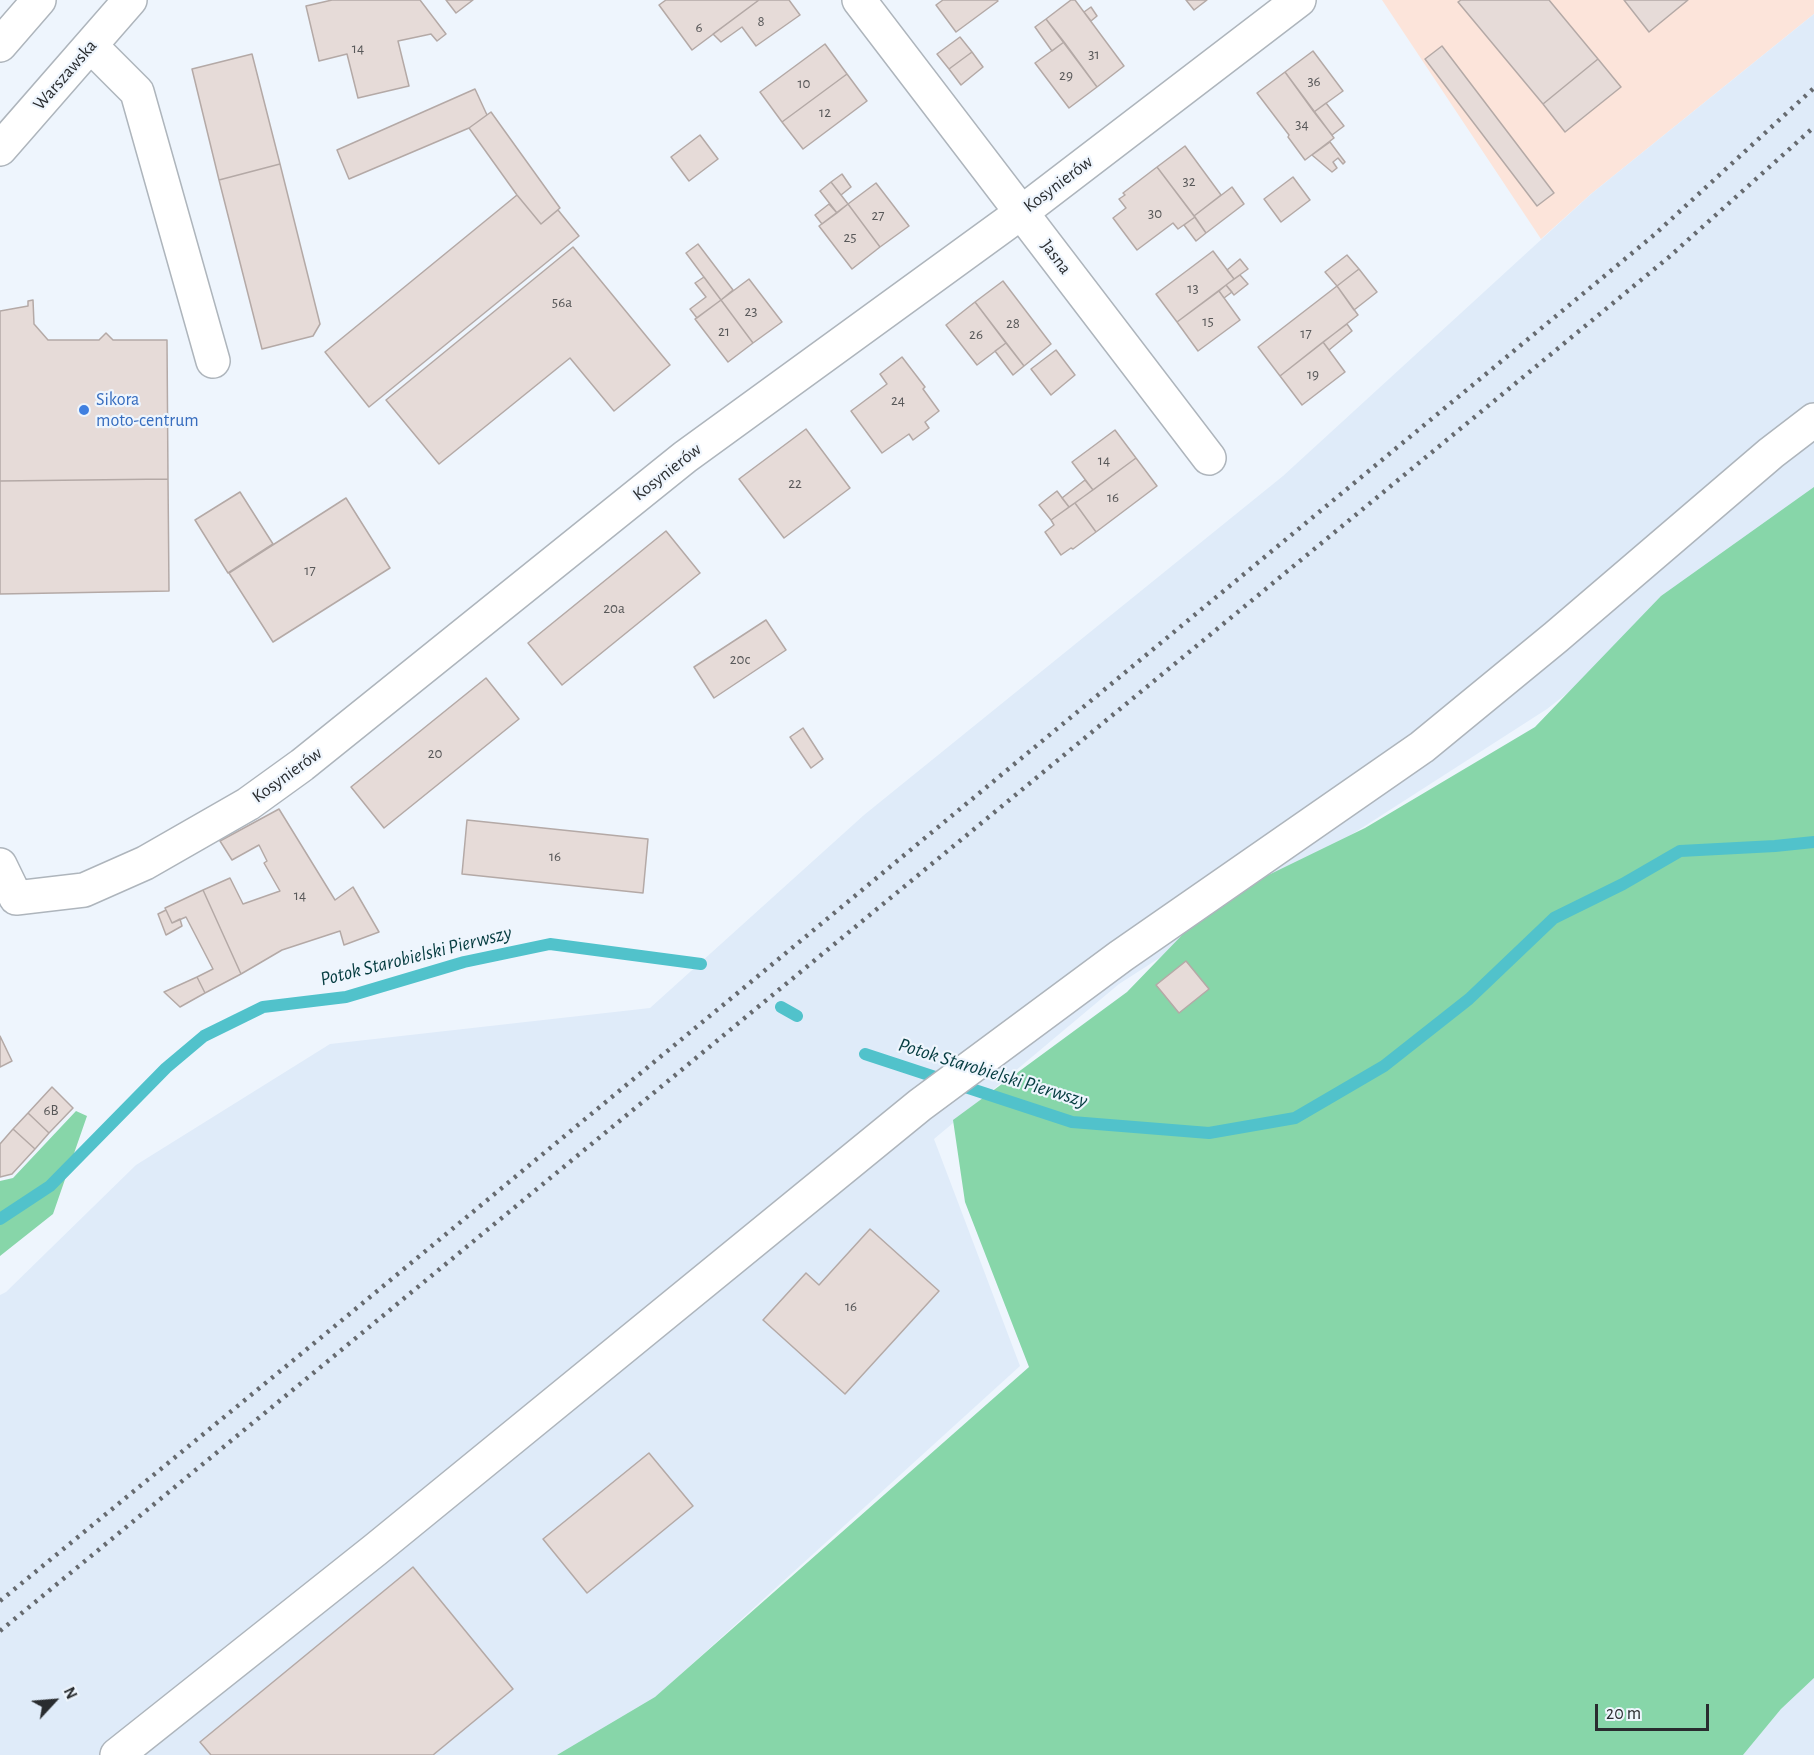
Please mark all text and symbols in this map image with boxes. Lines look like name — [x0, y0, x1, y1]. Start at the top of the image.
house number: 8 — [757, 12, 765, 30]
house number: 6 — [695, 18, 703, 36]
street label: Warszawska — [29, 35, 101, 115]
house number: 14 — [352, 39, 364, 57]
house number: 31 — [1088, 45, 1100, 63]
house number: 29 — [1059, 66, 1073, 84]
house number: 36 — [1307, 72, 1321, 90]
house number: 10 — [797, 74, 811, 92]
house number: 12 — [819, 103, 831, 121]
house number: 34 — [1295, 115, 1309, 133]
street label: Kosynierów — [1019, 151, 1097, 217]
house number: 32 — [1182, 172, 1196, 190]
house number: 30 — [1148, 204, 1162, 222]
house number: 27 — [871, 206, 885, 224]
house number: 25 — [843, 228, 857, 246]
street label: Jasna — [1036, 235, 1076, 279]
house number: 13 — [1187, 279, 1199, 297]
house number: 56a — [552, 293, 572, 311]
house number: 23 — [744, 302, 758, 320]
house number: 15 — [1202, 312, 1214, 330]
house number: 28 — [1006, 314, 1020, 332]
house number: 21 — [718, 322, 730, 340]
house number: 17 — [1300, 324, 1312, 342]
house number: 26 — [969, 325, 983, 343]
house number: 19 — [1307, 365, 1319, 383]
place label: Sikora moto-centrum — [96, 389, 199, 432]
house number: 24 — [891, 391, 905, 409]
marker: Sikora moto-centrum — [77, 403, 91, 417]
street label: Kosynierów — [628, 439, 706, 505]
house number: 14 — [1098, 451, 1110, 469]
house number: 22 — [788, 474, 802, 492]
house number: 16 — [1107, 488, 1119, 506]
house number: 17 — [304, 561, 316, 579]
house number: 20a — [603, 599, 625, 617]
house number: 20c — [730, 650, 750, 668]
street label: Kosynierów — [248, 742, 326, 808]
house number: 20 — [428, 744, 442, 762]
house number: 16 — [549, 847, 561, 865]
house number: 14 — [294, 886, 306, 904]
water label: Potok Starobielski Pierwszy — [318, 921, 514, 991]
water label: Potok Starobielski Pierwszy — [896, 1033, 1090, 1113]
house number: 6B — [43, 1101, 59, 1119]
house number: 16 — [845, 1297, 857, 1315]
north arrow — [24, 1671, 84, 1731]
text: N — [61, 1685, 80, 1702]
scale bar — [1598, 1692, 1712, 1730]
text: 20 m — [1606, 1705, 1641, 1723]

